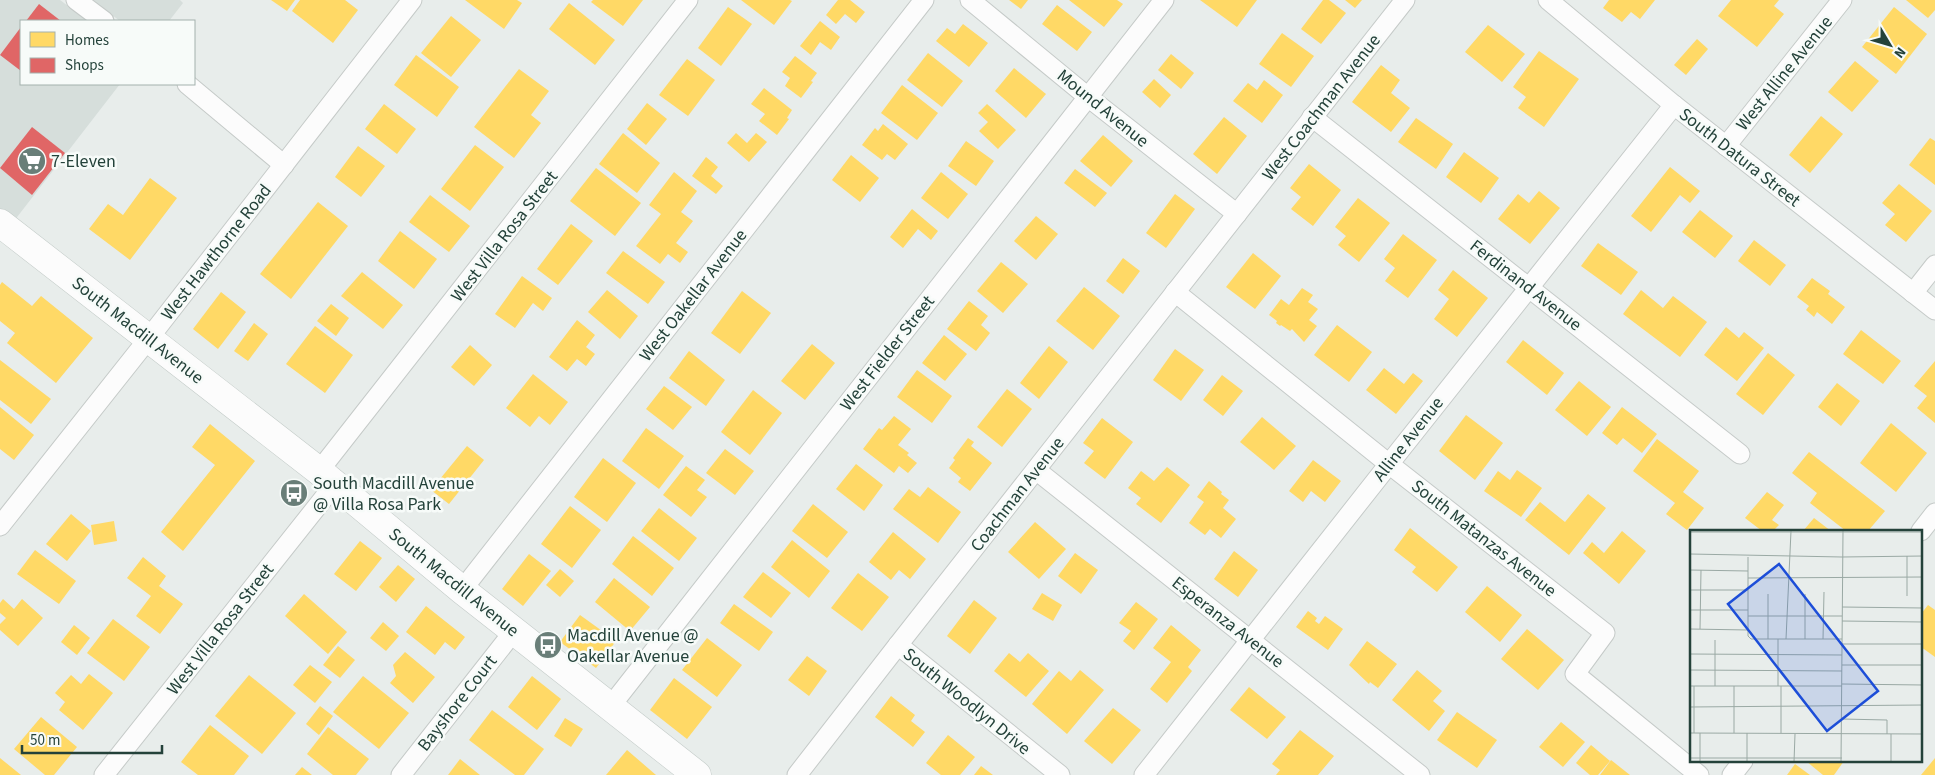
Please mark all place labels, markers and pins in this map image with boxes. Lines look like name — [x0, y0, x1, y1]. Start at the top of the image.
supermarket icon: 7-Eleven — [17, 146, 47, 176]
place label: 7-Eleven — [51, 149, 116, 174]
place label: South Macdill Avenue @ Villa Rosa Park — [313, 471, 474, 517]
bus stop icon: South Macdill Avenue @ Villa Rosa Park — [279, 478, 309, 508]
place label: Macdill Avenue @ Oakellar Avenue — [567, 623, 699, 669]
bus stop icon: Macdill Avenue @ Oakellar Avenue — [533, 630, 563, 660]

